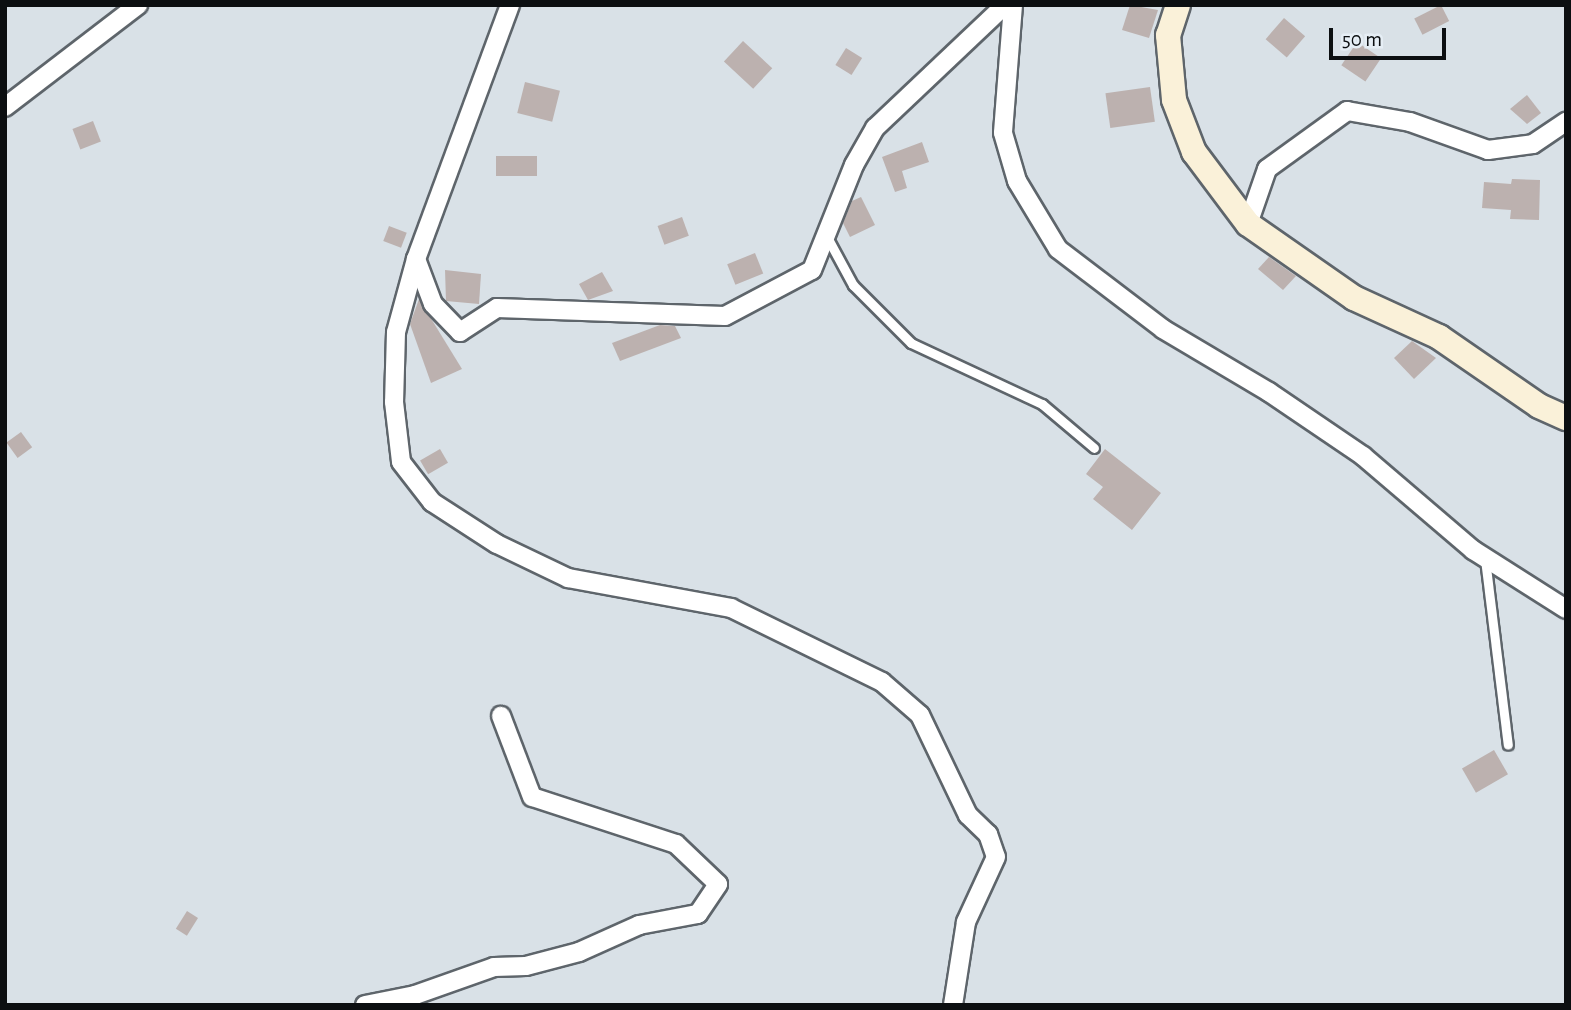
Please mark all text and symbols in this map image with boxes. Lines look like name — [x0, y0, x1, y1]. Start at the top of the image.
scale bar — [1333, 14, 1450, 58]
text: 50 m — [1342, 29, 1382, 50]

